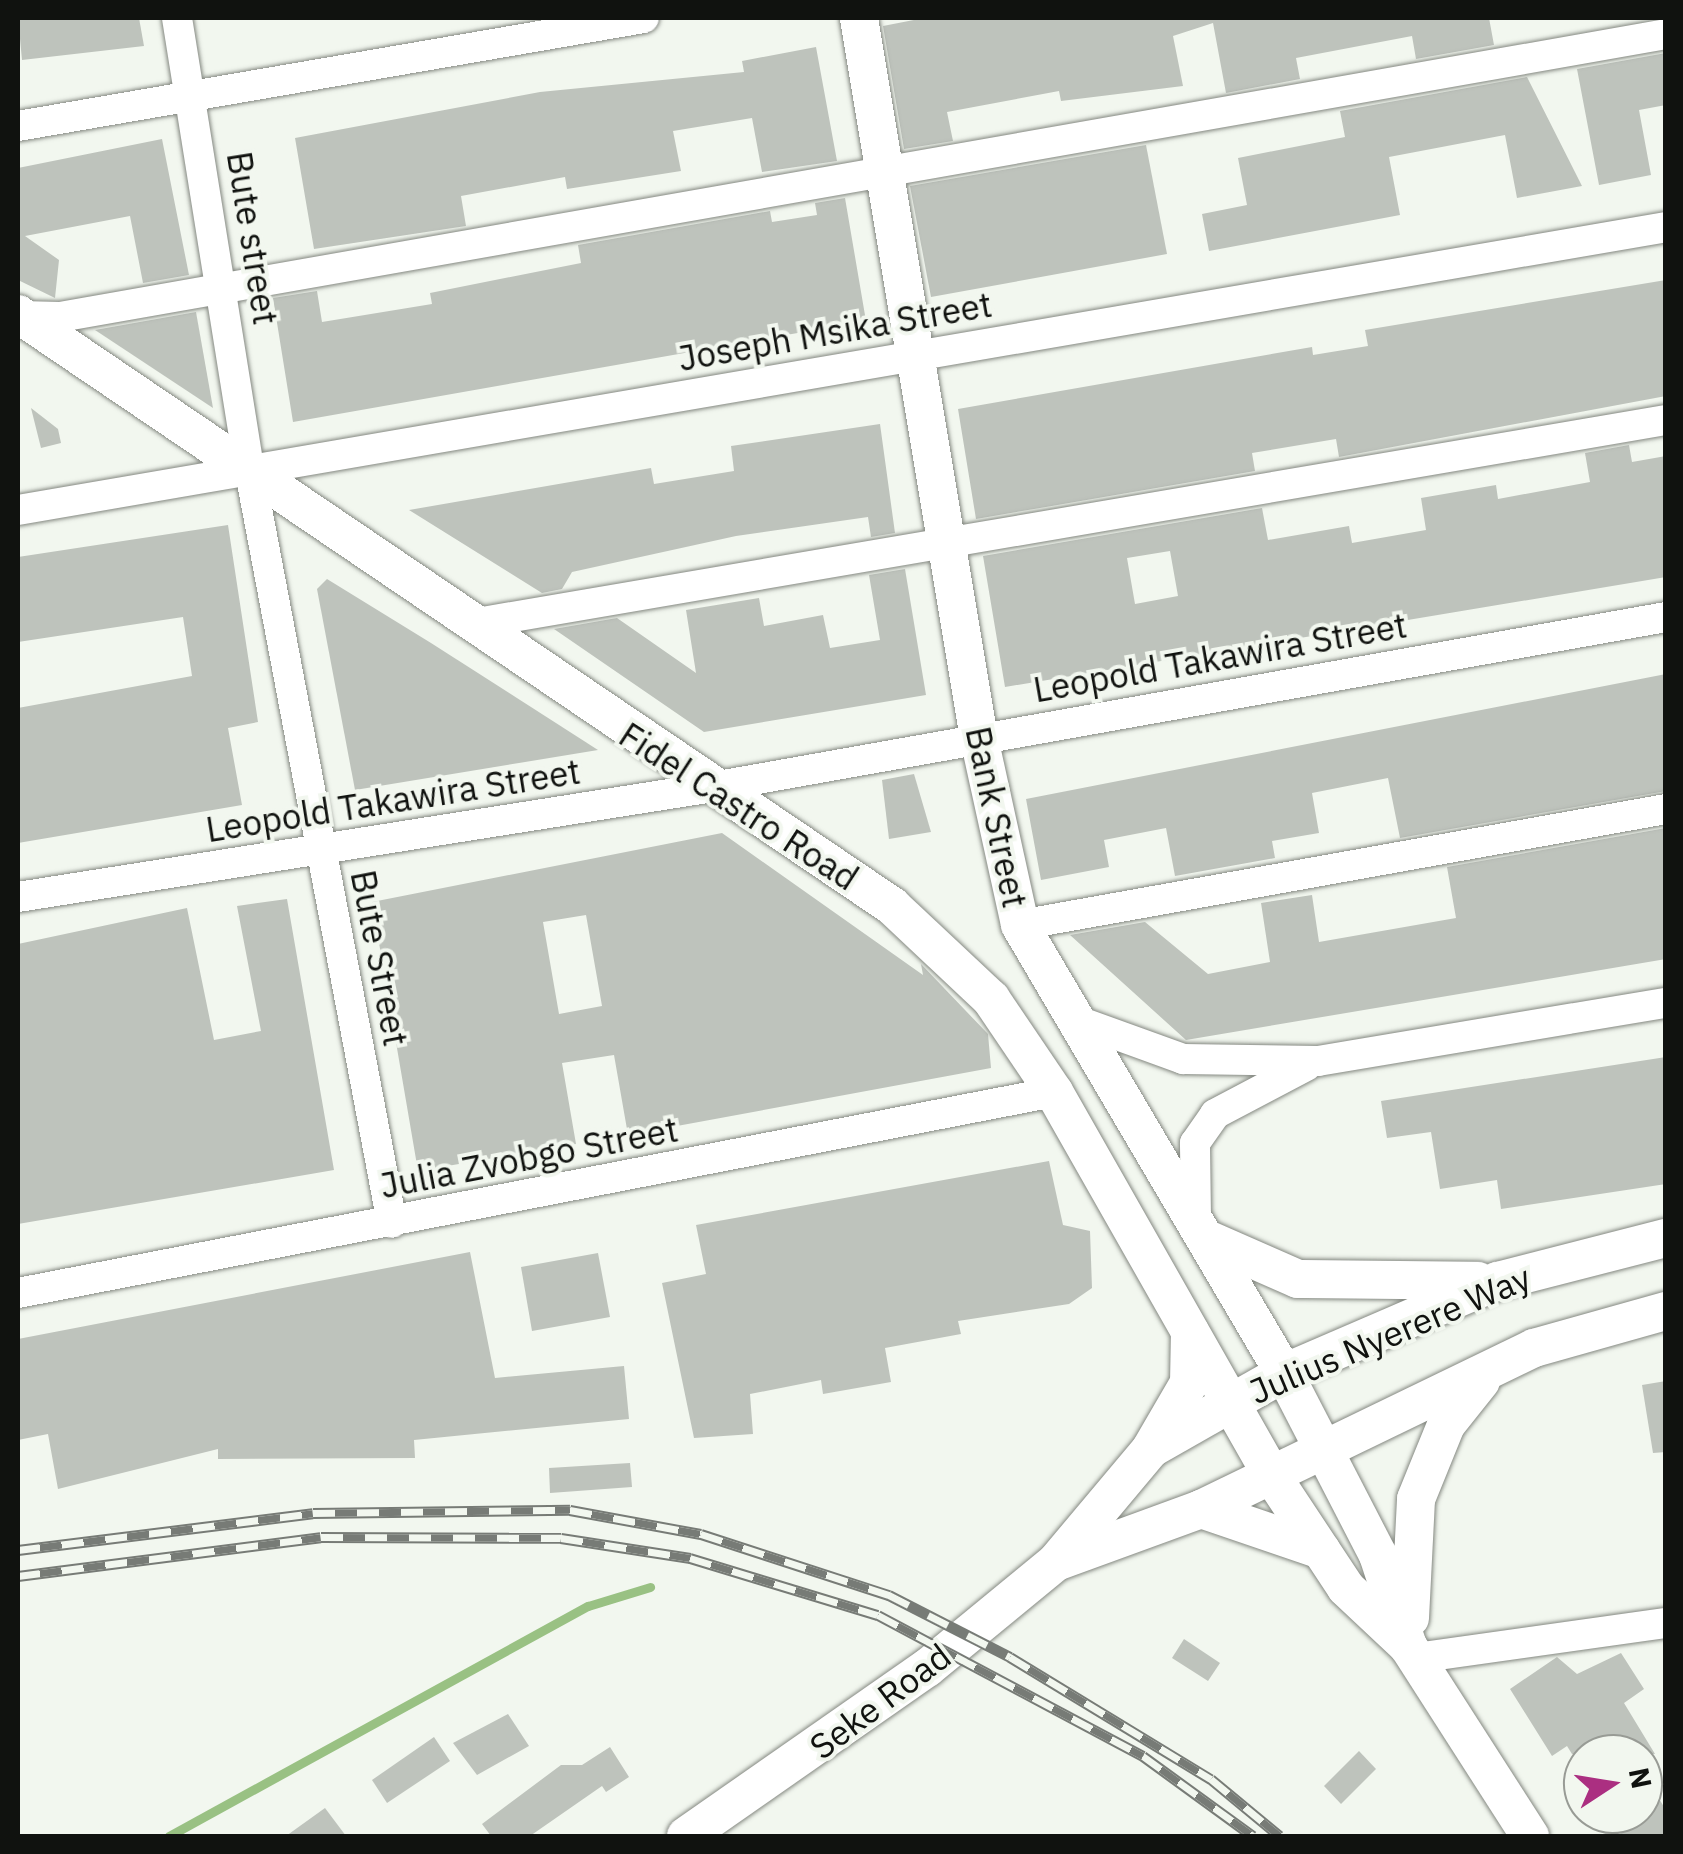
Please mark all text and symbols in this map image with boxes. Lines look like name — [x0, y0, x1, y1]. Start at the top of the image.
street label: Bute street — [219, 148, 287, 328]
street label: Joseph Msika Street — [675, 283, 995, 379]
street label: Leopold Takawira Street — [1030, 603, 1410, 711]
street label: Fidel Castro Road — [612, 713, 866, 899]
street label: Bank Street — [957, 723, 1037, 911]
street label: Leopold Takawira Street — [203, 750, 583, 850]
street label: Bute Street — [342, 866, 418, 1050]
street label: Julia Zvobgo Street — [377, 1108, 681, 1206]
street label: Julius Nyerere Way — [1243, 1256, 1537, 1412]
street label: Seke Road — [801, 1634, 959, 1768]
north arrow — [1563, 1734, 1663, 1834]
text: N — [1621, 1764, 1661, 1792]

